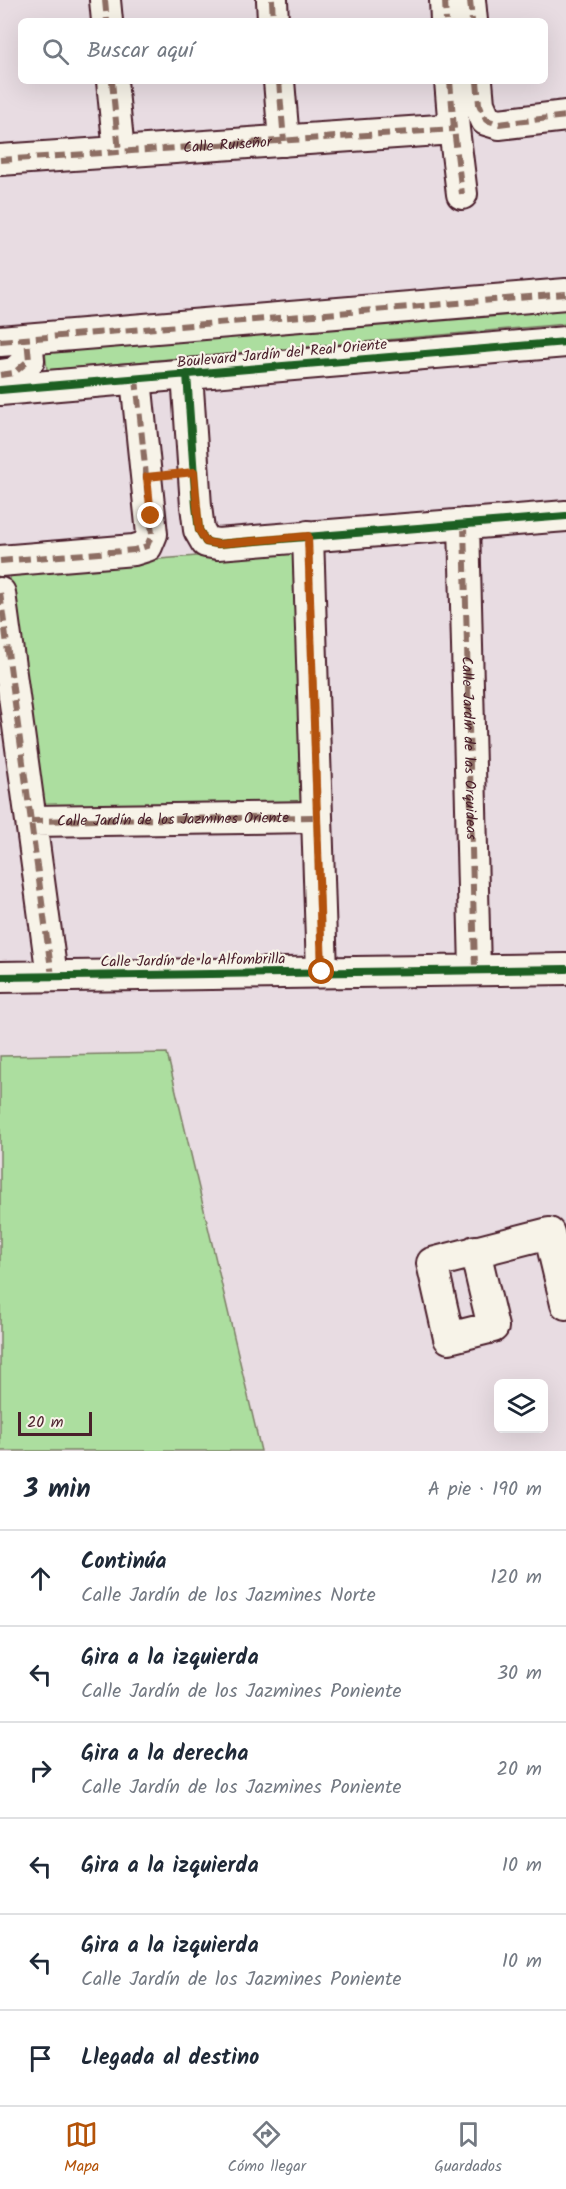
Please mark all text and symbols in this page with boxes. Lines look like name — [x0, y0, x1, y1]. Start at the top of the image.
search box — [18, 18, 548, 84]
text: Buscar aquí — [87, 34, 194, 69]
icon: search — [39, 35, 72, 68]
street label: Calle Ruiseñor — [182, 130, 274, 160]
street label: Boulevard Jardín del Real Oriente — [176, 333, 389, 375]
route end — [137, 502, 163, 528]
street label: Calle Jardín de las Orquideas — [454, 656, 483, 841]
street label: Calle Jardín de los Jazmines Oriente — [57, 806, 289, 834]
street label: Calle Jardín de la Alfombrilla — [100, 947, 286, 975]
route start — [308, 958, 334, 984]
map controls — [494, 1379, 548, 1433]
button: layers — [494, 1379, 548, 1433]
scale bar — [18, 1409, 92, 1436]
text: 20 m — [27, 1410, 63, 1435]
text: 3 min — [24, 1469, 91, 1511]
text: A pie · 190 m — [428, 1474, 542, 1506]
text: Continúa — [81, 1545, 166, 1580]
icon: ahead — [24, 1562, 57, 1595]
text: 120 m — [490, 1562, 542, 1594]
text: Calle Jardín de los Jazmines Norte — [81, 1580, 376, 1612]
text: Gira a la izquierda — [81, 1641, 259, 1676]
icon: left — [24, 1658, 57, 1691]
text: 30 m — [497, 1658, 542, 1690]
text: Calle Jardín de los Jazmines Poniente — [81, 1676, 402, 1708]
text: Gira a la derecha — [81, 1737, 248, 1772]
icon: right — [24, 1754, 57, 1787]
text: 20 m — [496, 1754, 542, 1786]
text: Calle Jardín de los Jazmines Poniente — [81, 1772, 402, 1804]
text: Gira a la izquierda — [81, 1849, 259, 1884]
icon: left — [24, 1850, 57, 1883]
text: 10 m — [502, 1850, 542, 1882]
text: Gira a la izquierda — [81, 1929, 259, 1964]
icon: left — [24, 1946, 57, 1979]
text: 10 m — [502, 1946, 542, 1978]
text: Calle Jardín de los Jazmines Poniente — [81, 1964, 402, 1996]
text: Llegada al destino — [81, 2041, 259, 2076]
icon: arrive — [24, 2042, 57, 2075]
tab: Mapa — [64, 2118, 99, 2179]
tab: Cómo llegar — [227, 2118, 306, 2179]
tab: Guardados — [434, 2118, 502, 2179]

